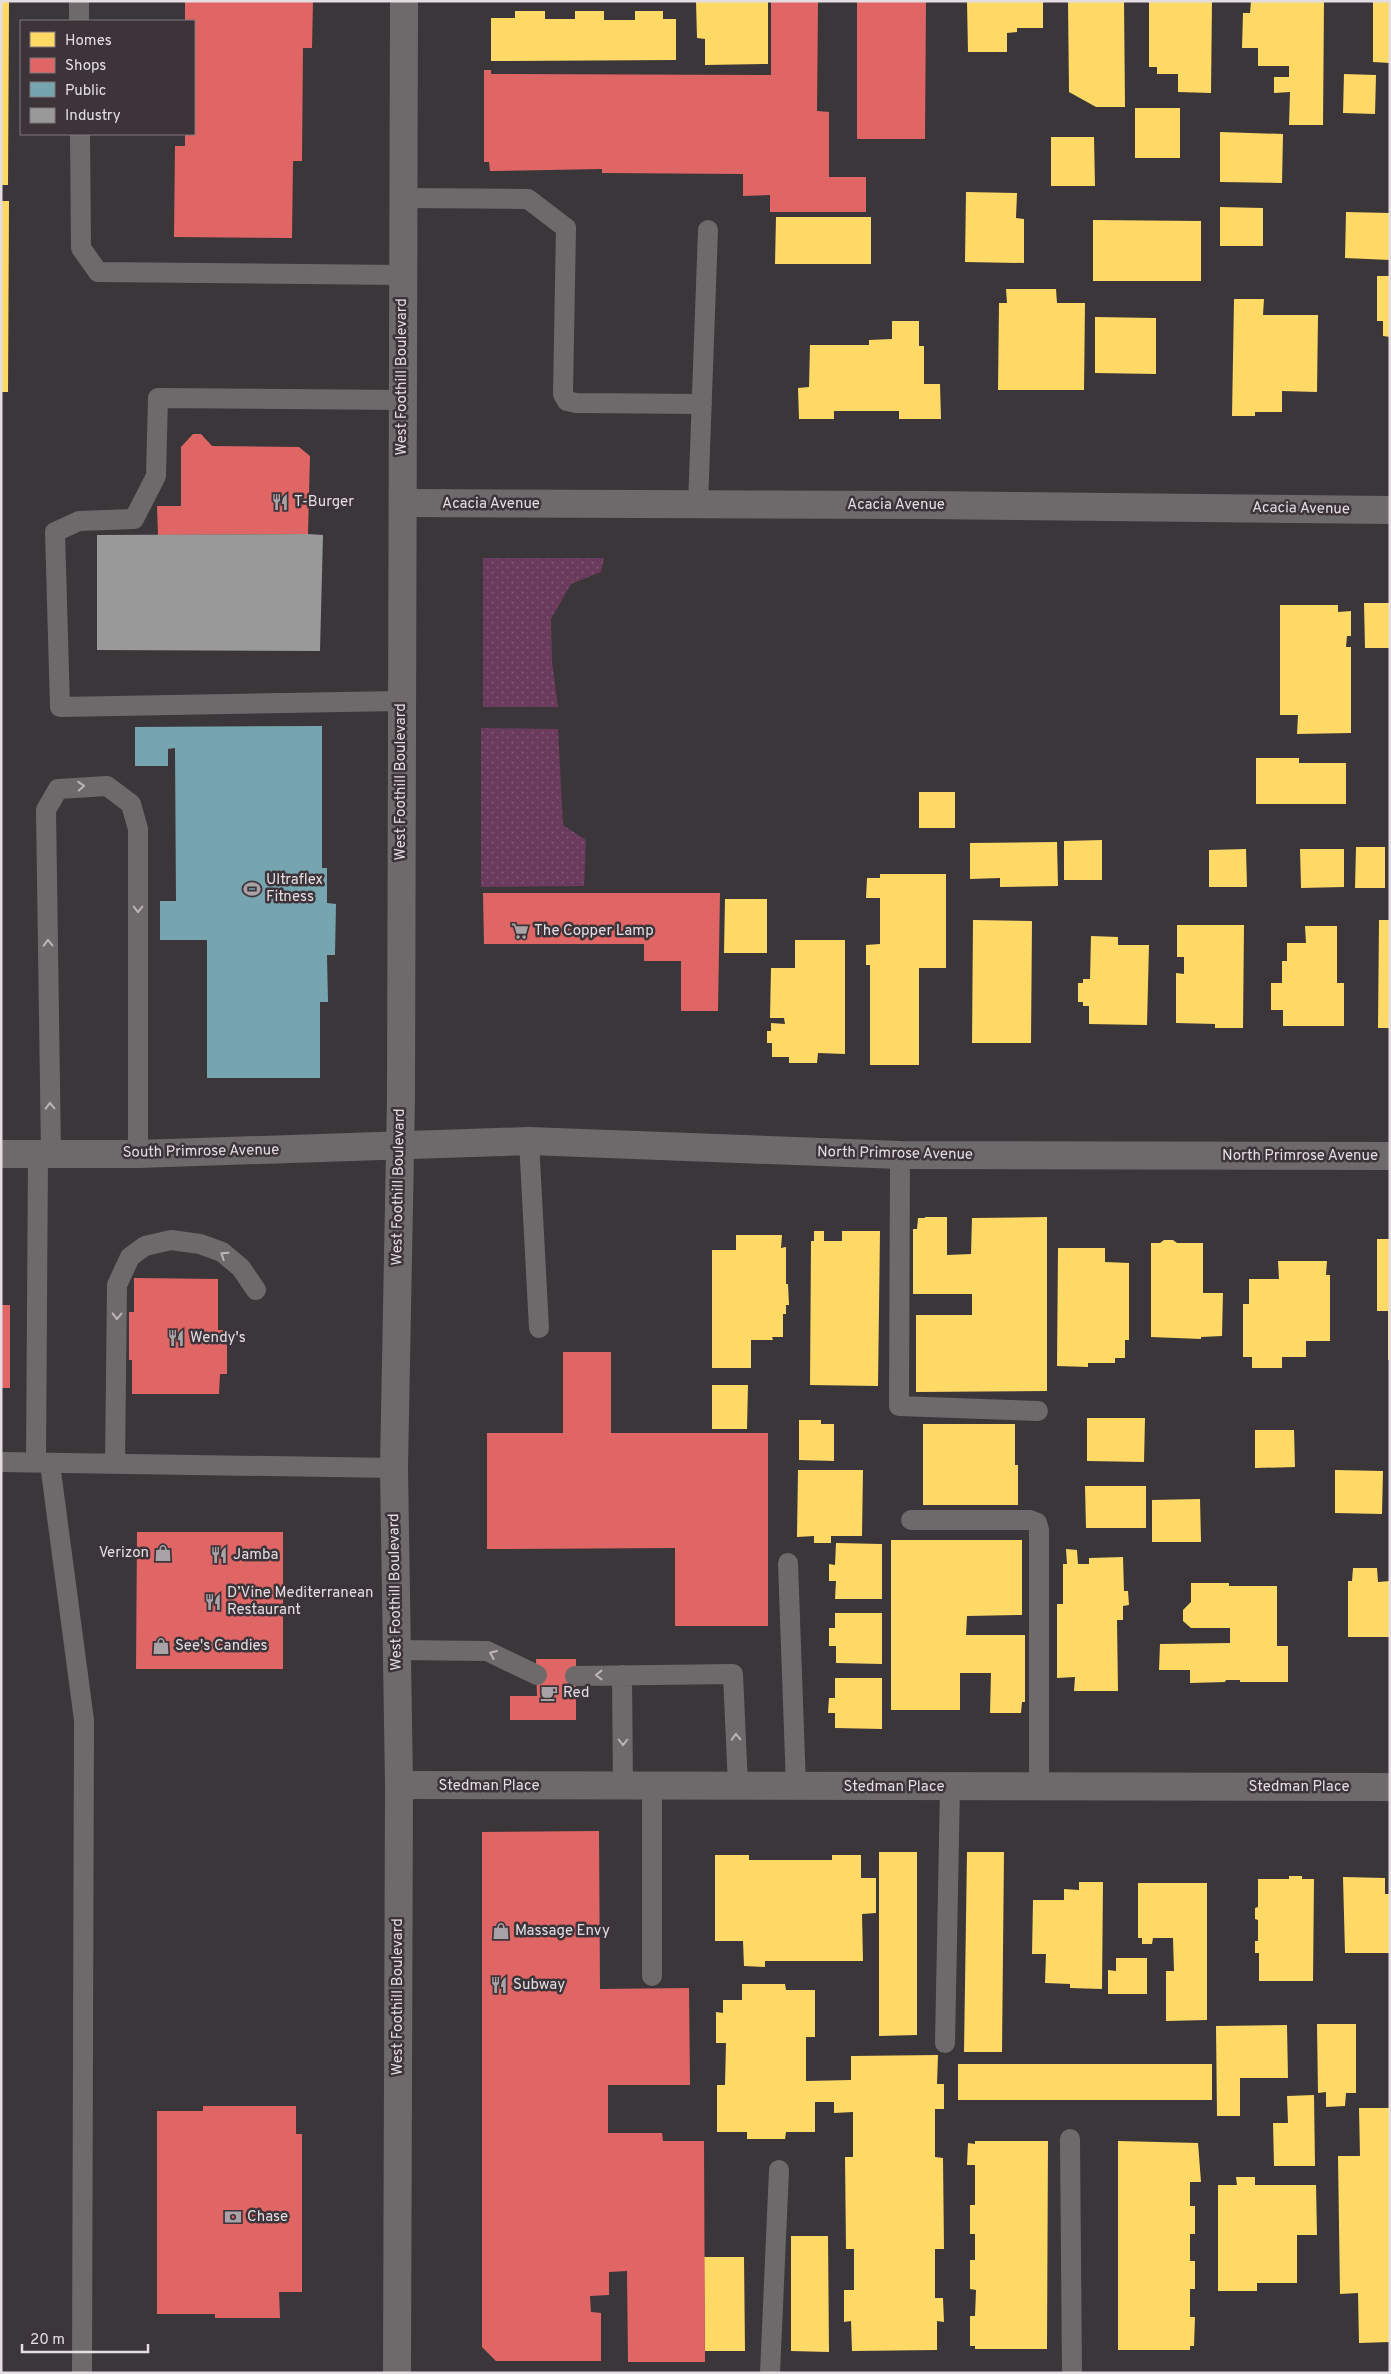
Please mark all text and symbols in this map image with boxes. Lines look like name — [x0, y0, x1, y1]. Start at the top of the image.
legend — [20, 20, 195, 135]
text: Homes — [65, 32, 112, 51]
text: Shops — [65, 57, 106, 76]
text: Public — [65, 82, 106, 101]
text: Industry — [65, 107, 121, 126]
street label: West Foothill Boulevard — [393, 298, 412, 456]
restaurant icon: T-Burger — [270, 492, 290, 512]
place label: T-Burger — [294, 493, 354, 512]
street label: Acacia Avenue — [442, 495, 540, 514]
street label: Acacia Avenue — [847, 496, 945, 515]
street label: Acacia Avenue — [1252, 499, 1350, 519]
street label: West Foothill Boulevard — [392, 703, 411, 861]
one-way arrow — [77, 781, 85, 792]
place label: Ultraflex Fitness — [266, 871, 323, 907]
sports icon: Ultraflex Fitness — [242, 879, 262, 899]
one-way arrow — [133, 905, 143, 913]
supermarket icon: The Copper Lamp — [510, 921, 530, 941]
place label: The Copper Lamp — [534, 922, 654, 941]
one-way arrow — [43, 939, 53, 946]
one-way arrow — [45, 1101, 55, 1109]
street label: West Foothill Boulevard — [388, 1108, 410, 1266]
street label: South Primrose Avenue — [123, 1141, 279, 1163]
street label: North Primrose Avenue — [817, 1143, 973, 1165]
street label: North Primrose Avenue — [1222, 1147, 1378, 1166]
one-way arrow — [220, 1251, 229, 1261]
one-way arrow — [112, 1312, 122, 1320]
restaurant icon: Wendy's — [166, 1328, 186, 1348]
place label: Wendy's — [190, 1329, 246, 1348]
street label: West Foothill Boulevard — [385, 1513, 407, 1671]
shop icon: Verizon — [153, 1543, 173, 1563]
place label: Verizon — [99, 1544, 149, 1563]
restaurant icon: Jamba — [209, 1545, 229, 1565]
place label: Jamba — [233, 1546, 279, 1565]
place label: D’Vine Mediterranean Restaurant — [227, 1584, 373, 1620]
restaurant icon: D’Vine Mediterranean Restaurant — [203, 1592, 223, 1612]
shop icon: See's Candies — [151, 1636, 171, 1656]
place label: See's Candies — [175, 1637, 268, 1656]
one-way arrow — [489, 1650, 498, 1661]
one-way arrow — [595, 1670, 603, 1681]
cafe icon: Red — [539, 1683, 559, 1703]
place label: Red — [563, 1684, 589, 1703]
one-way arrow — [730, 1733, 741, 1741]
one-way arrow — [618, 1738, 628, 1746]
street label: Stedman Place — [438, 1777, 540, 1796]
street label: Stedman Place — [843, 1778, 945, 1797]
street label: Stedman Place — [1248, 1778, 1350, 1797]
street label: West Foothill Boulevard — [389, 1918, 408, 2076]
shop icon: Massage Envy — [491, 1921, 511, 1941]
place label: Massage Envy — [515, 1922, 610, 1941]
restaurant icon: Subway — [489, 1975, 509, 1995]
place label: Subway — [513, 1976, 565, 1995]
bank icon: Chase — [223, 2207, 243, 2227]
place label: Chase — [247, 2208, 288, 2227]
scale bar — [22, 2322, 149, 2354]
text: 20 m — [30, 2331, 65, 2350]

